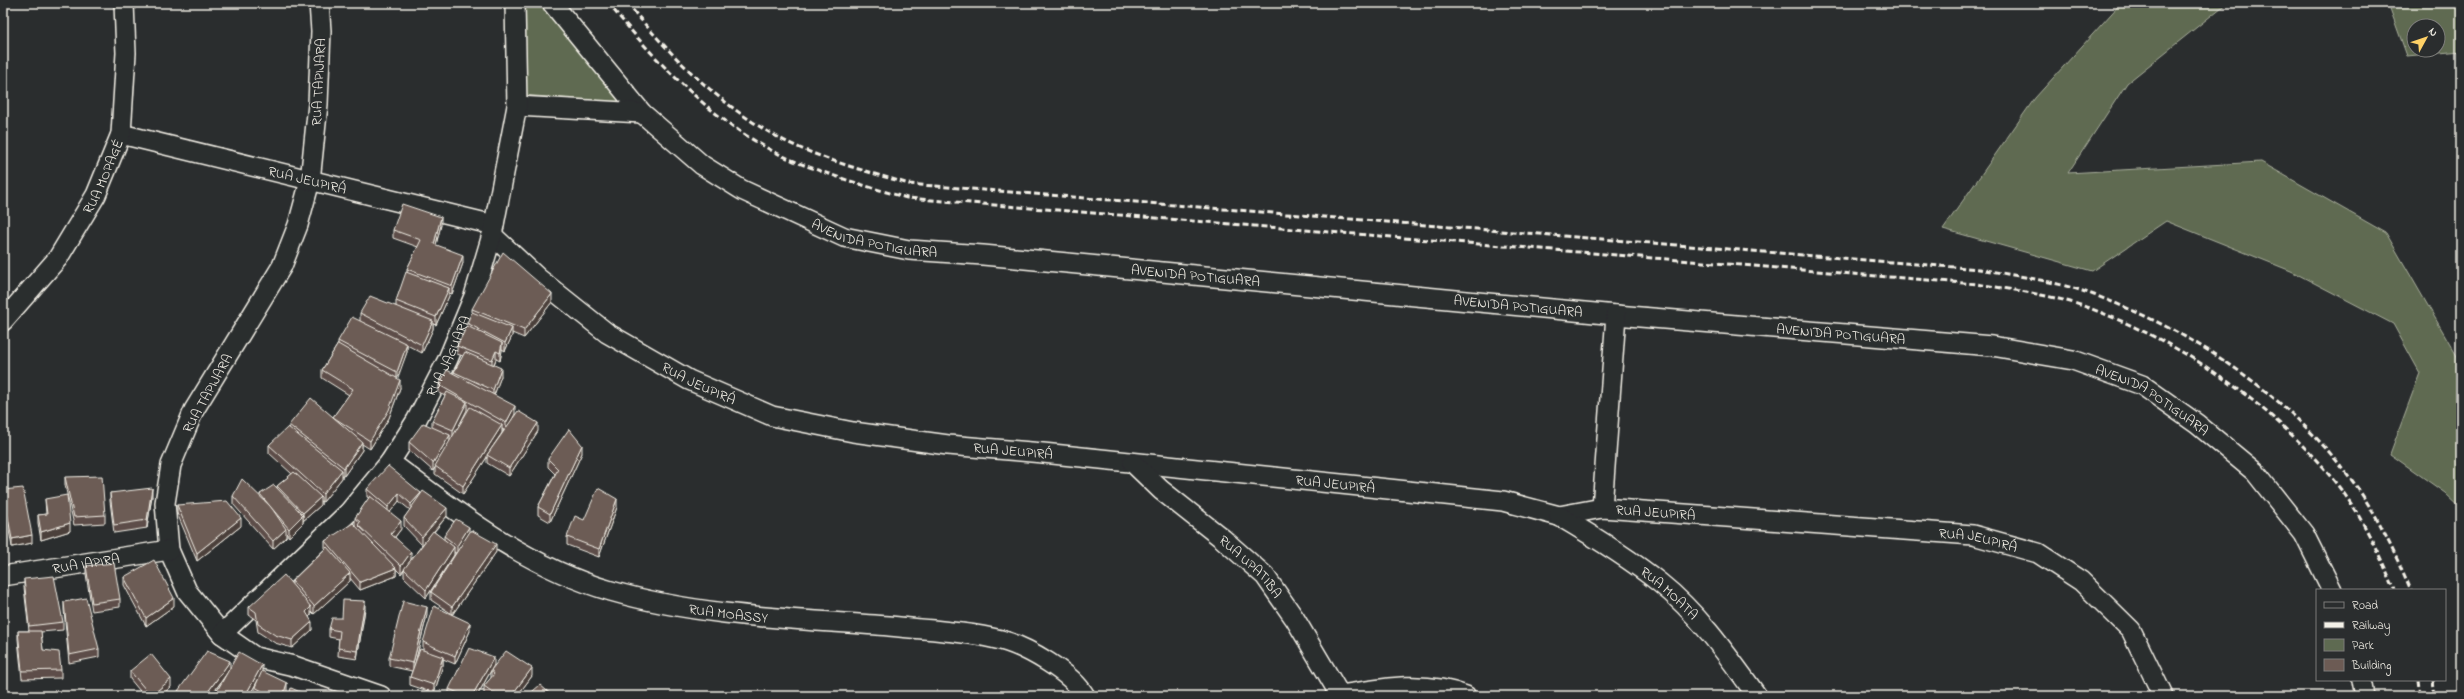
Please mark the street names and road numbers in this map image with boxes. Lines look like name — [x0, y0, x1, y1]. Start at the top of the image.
street label: RUA TAPIJARA — [307, 38, 332, 126]
street label: RUA MOPAGÉ — [78, 136, 130, 218]
street label: RUA JEUPIRÁ — [266, 161, 349, 201]
street label: AVENIDA POTIGUARA — [808, 214, 938, 264]
street label: AVENIDA POTIGUARA — [1130, 260, 1261, 293]
street label: AVENIDA POTIGUARA — [1453, 291, 1583, 324]
street label: RUA JAGUARA — [421, 313, 477, 400]
street label: AVENIDA POTIGUARA — [1776, 319, 1906, 351]
street label: RUA TAPIJARA — [178, 350, 239, 437]
street label: RUA JEUPIRÁ — [657, 357, 739, 411]
street label: AVENIDA POTIGUARA — [2092, 360, 2213, 442]
street label: RUA JEUPIRÁ — [972, 438, 1054, 466]
street label: RUA JEUPIRÁ — [1294, 470, 1376, 500]
street label: RUA JEUPIRÁ — [1615, 500, 1696, 527]
street label: RUA JEUPIRÁ — [1938, 524, 2020, 559]
street label: RUA UPATIBA — [1213, 531, 1286, 603]
street label: RUA IAPIRA — [51, 549, 121, 580]
street label: RUA MOATA — [1635, 562, 1703, 625]
street label: RUA MOASSY — [687, 599, 769, 629]

